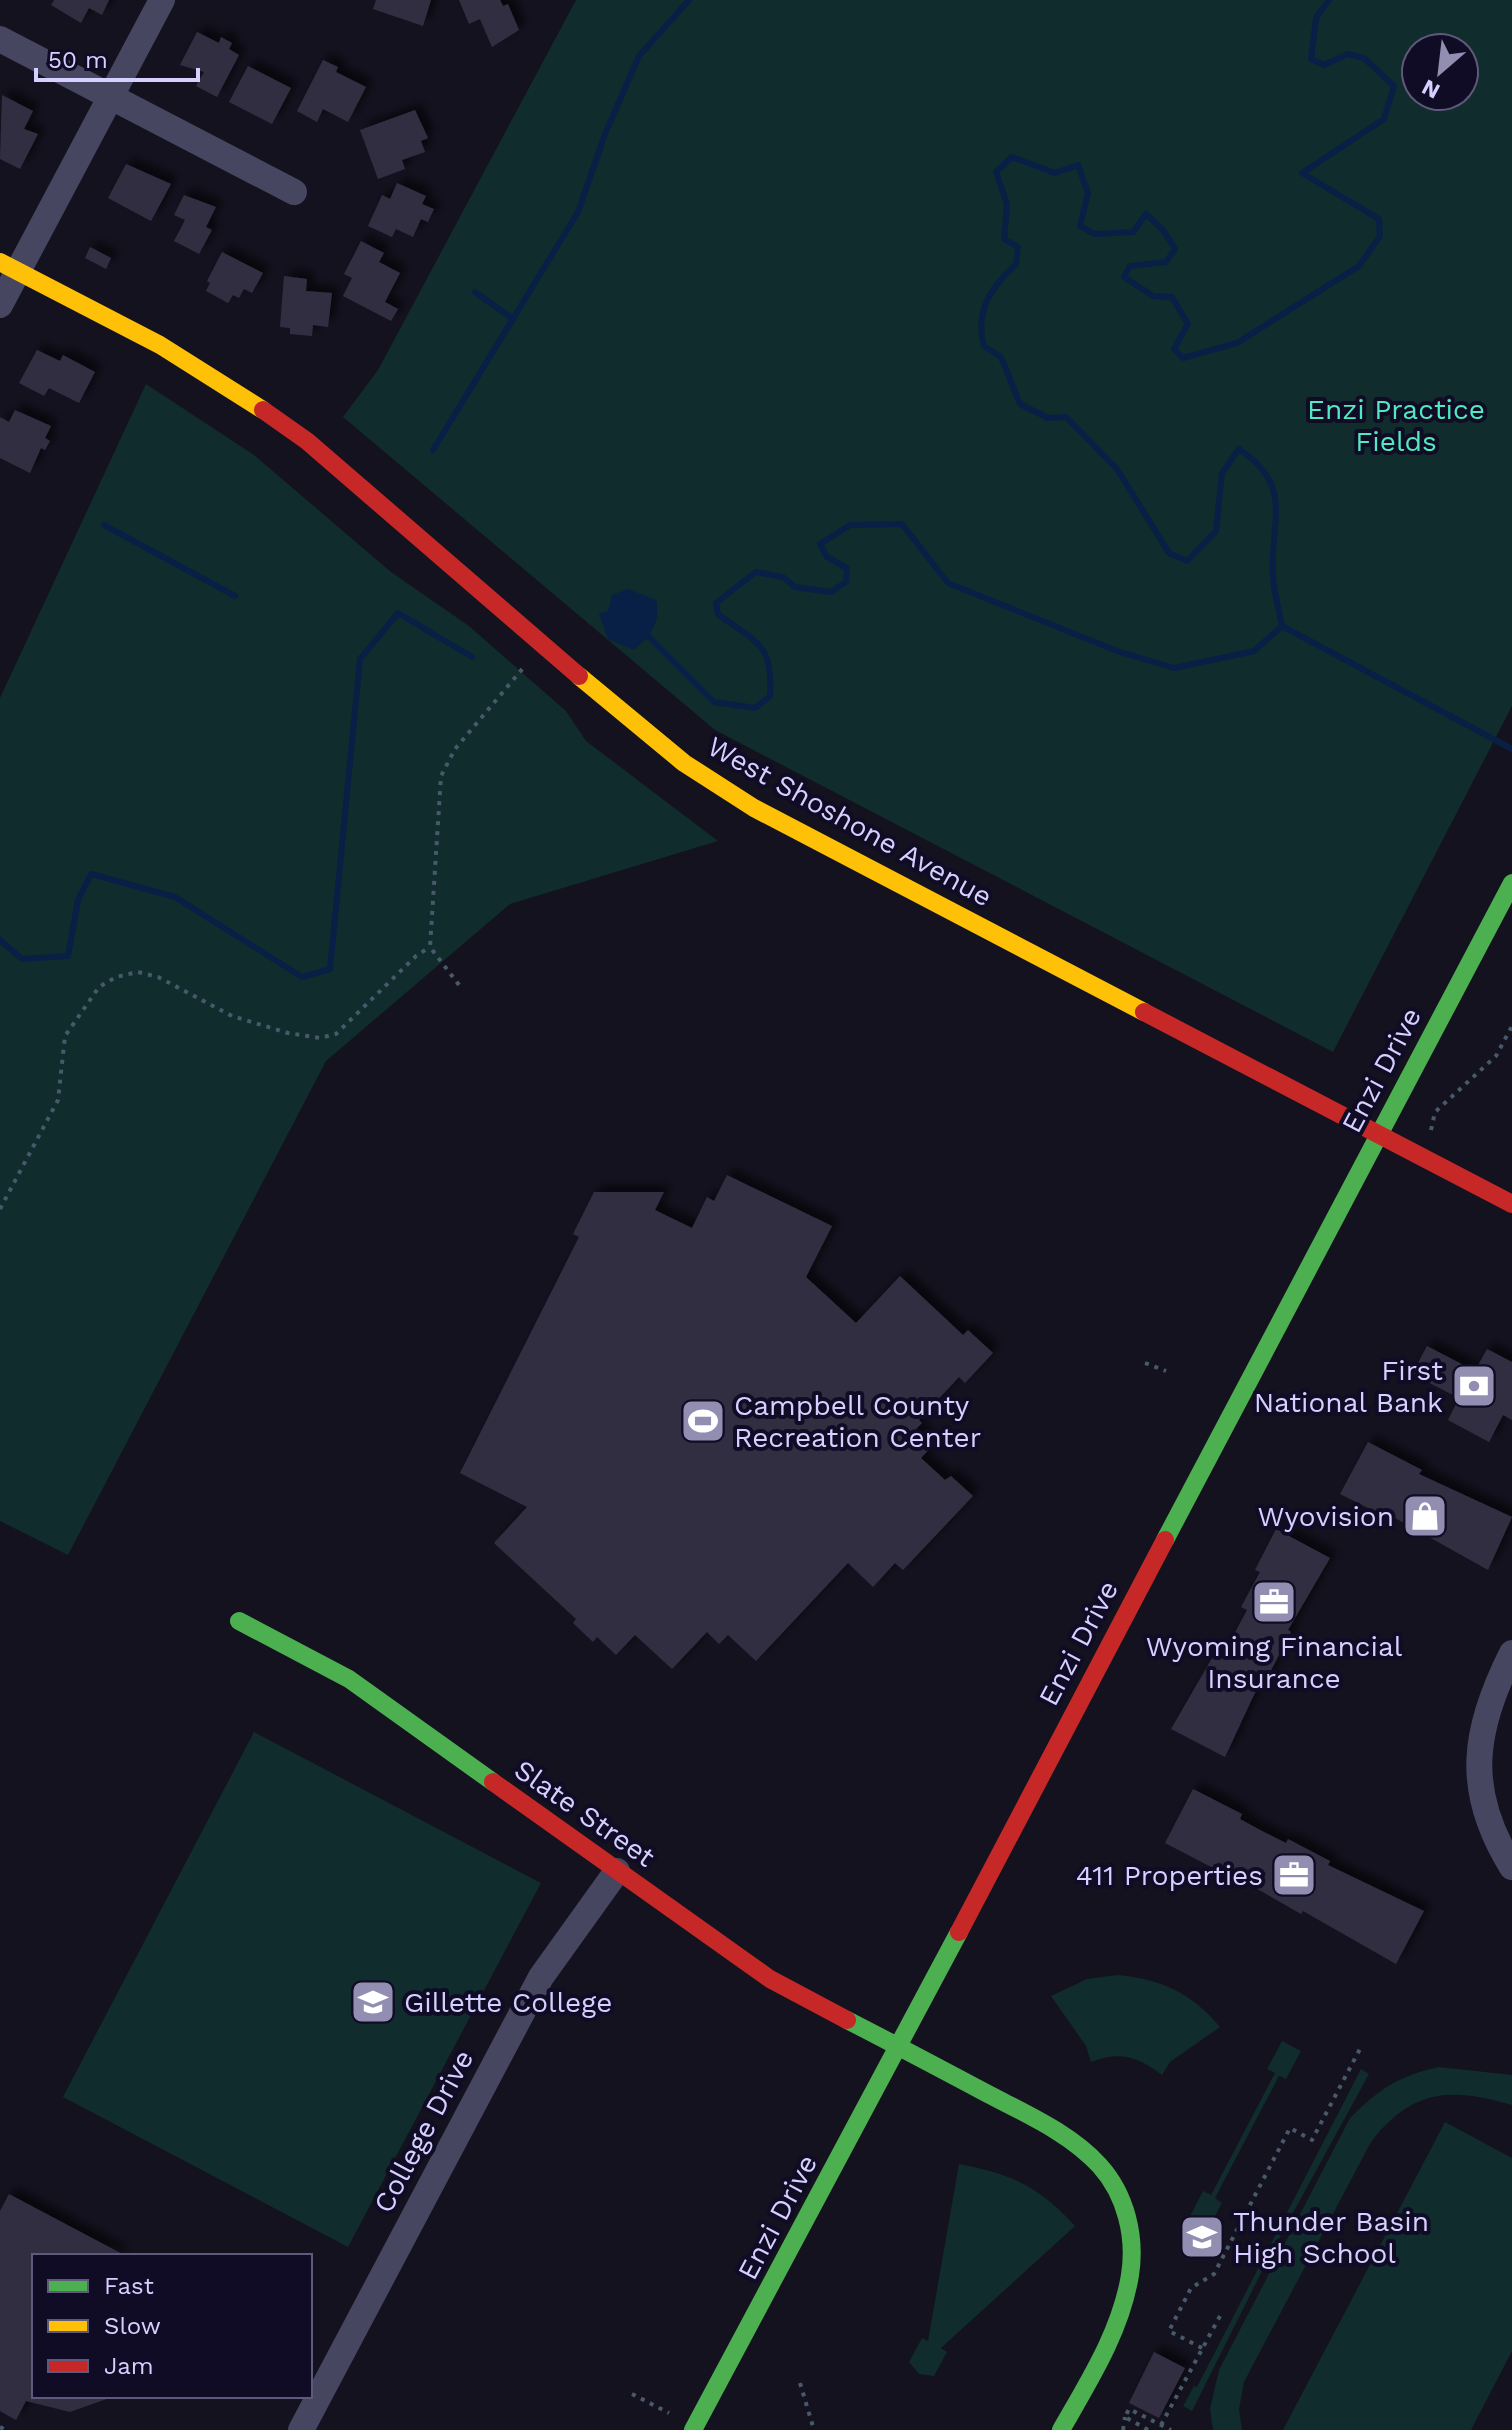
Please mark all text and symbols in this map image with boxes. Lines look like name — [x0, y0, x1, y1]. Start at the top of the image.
scale bar — [36, 32, 198, 82]
north arrow — [1400, 32, 1480, 112]
text: 50 m — [48, 46, 108, 74]
text: N — [1418, 74, 1444, 104]
park label: Enzi Practice Fields — [1307, 393, 1485, 458]
street label: West Shoshone Avenue — [702, 729, 998, 913]
street label: Enzi Drive — [1335, 1002, 1428, 1138]
place label: First National Bank — [1254, 1354, 1443, 1419]
bank icon: First National Bank — [1450, 1362, 1498, 1410]
place label: Campbell County Recreation Center — [734, 1389, 981, 1454]
sports icon: Campbell County Recreation Center — [679, 1397, 727, 1445]
shop icon: Wyovision — [1401, 1492, 1449, 1540]
place label: Wyovision — [1257, 1500, 1394, 1533]
street label: Enzi Drive — [1032, 1575, 1125, 1711]
office icon: Wyoming Financial Insurance — [1250, 1578, 1298, 1626]
place label: Wyoming Financial Insurance — [1146, 1630, 1403, 1695]
street label: Slate Street — [508, 1753, 661, 1874]
office icon: 411 Properties — [1270, 1851, 1318, 1899]
place label: 411 Properties — [1076, 1859, 1263, 1892]
school or university icon: Gillette College — [349, 1978, 397, 2026]
place label: Gillette College — [404, 1986, 612, 2019]
street label: College Drive — [367, 2044, 480, 2218]
street label: Enzi Drive — [731, 2149, 824, 2285]
place label: Thunder Basin High School — [1233, 2205, 1429, 2270]
school or university icon: Thunder Basin High School — [1178, 2213, 1226, 2261]
legend — [32, 2254, 312, 2398]
text: Fast — [104, 2272, 154, 2300]
text: Slow — [104, 2312, 161, 2340]
text: Jam — [104, 2352, 154, 2380]

